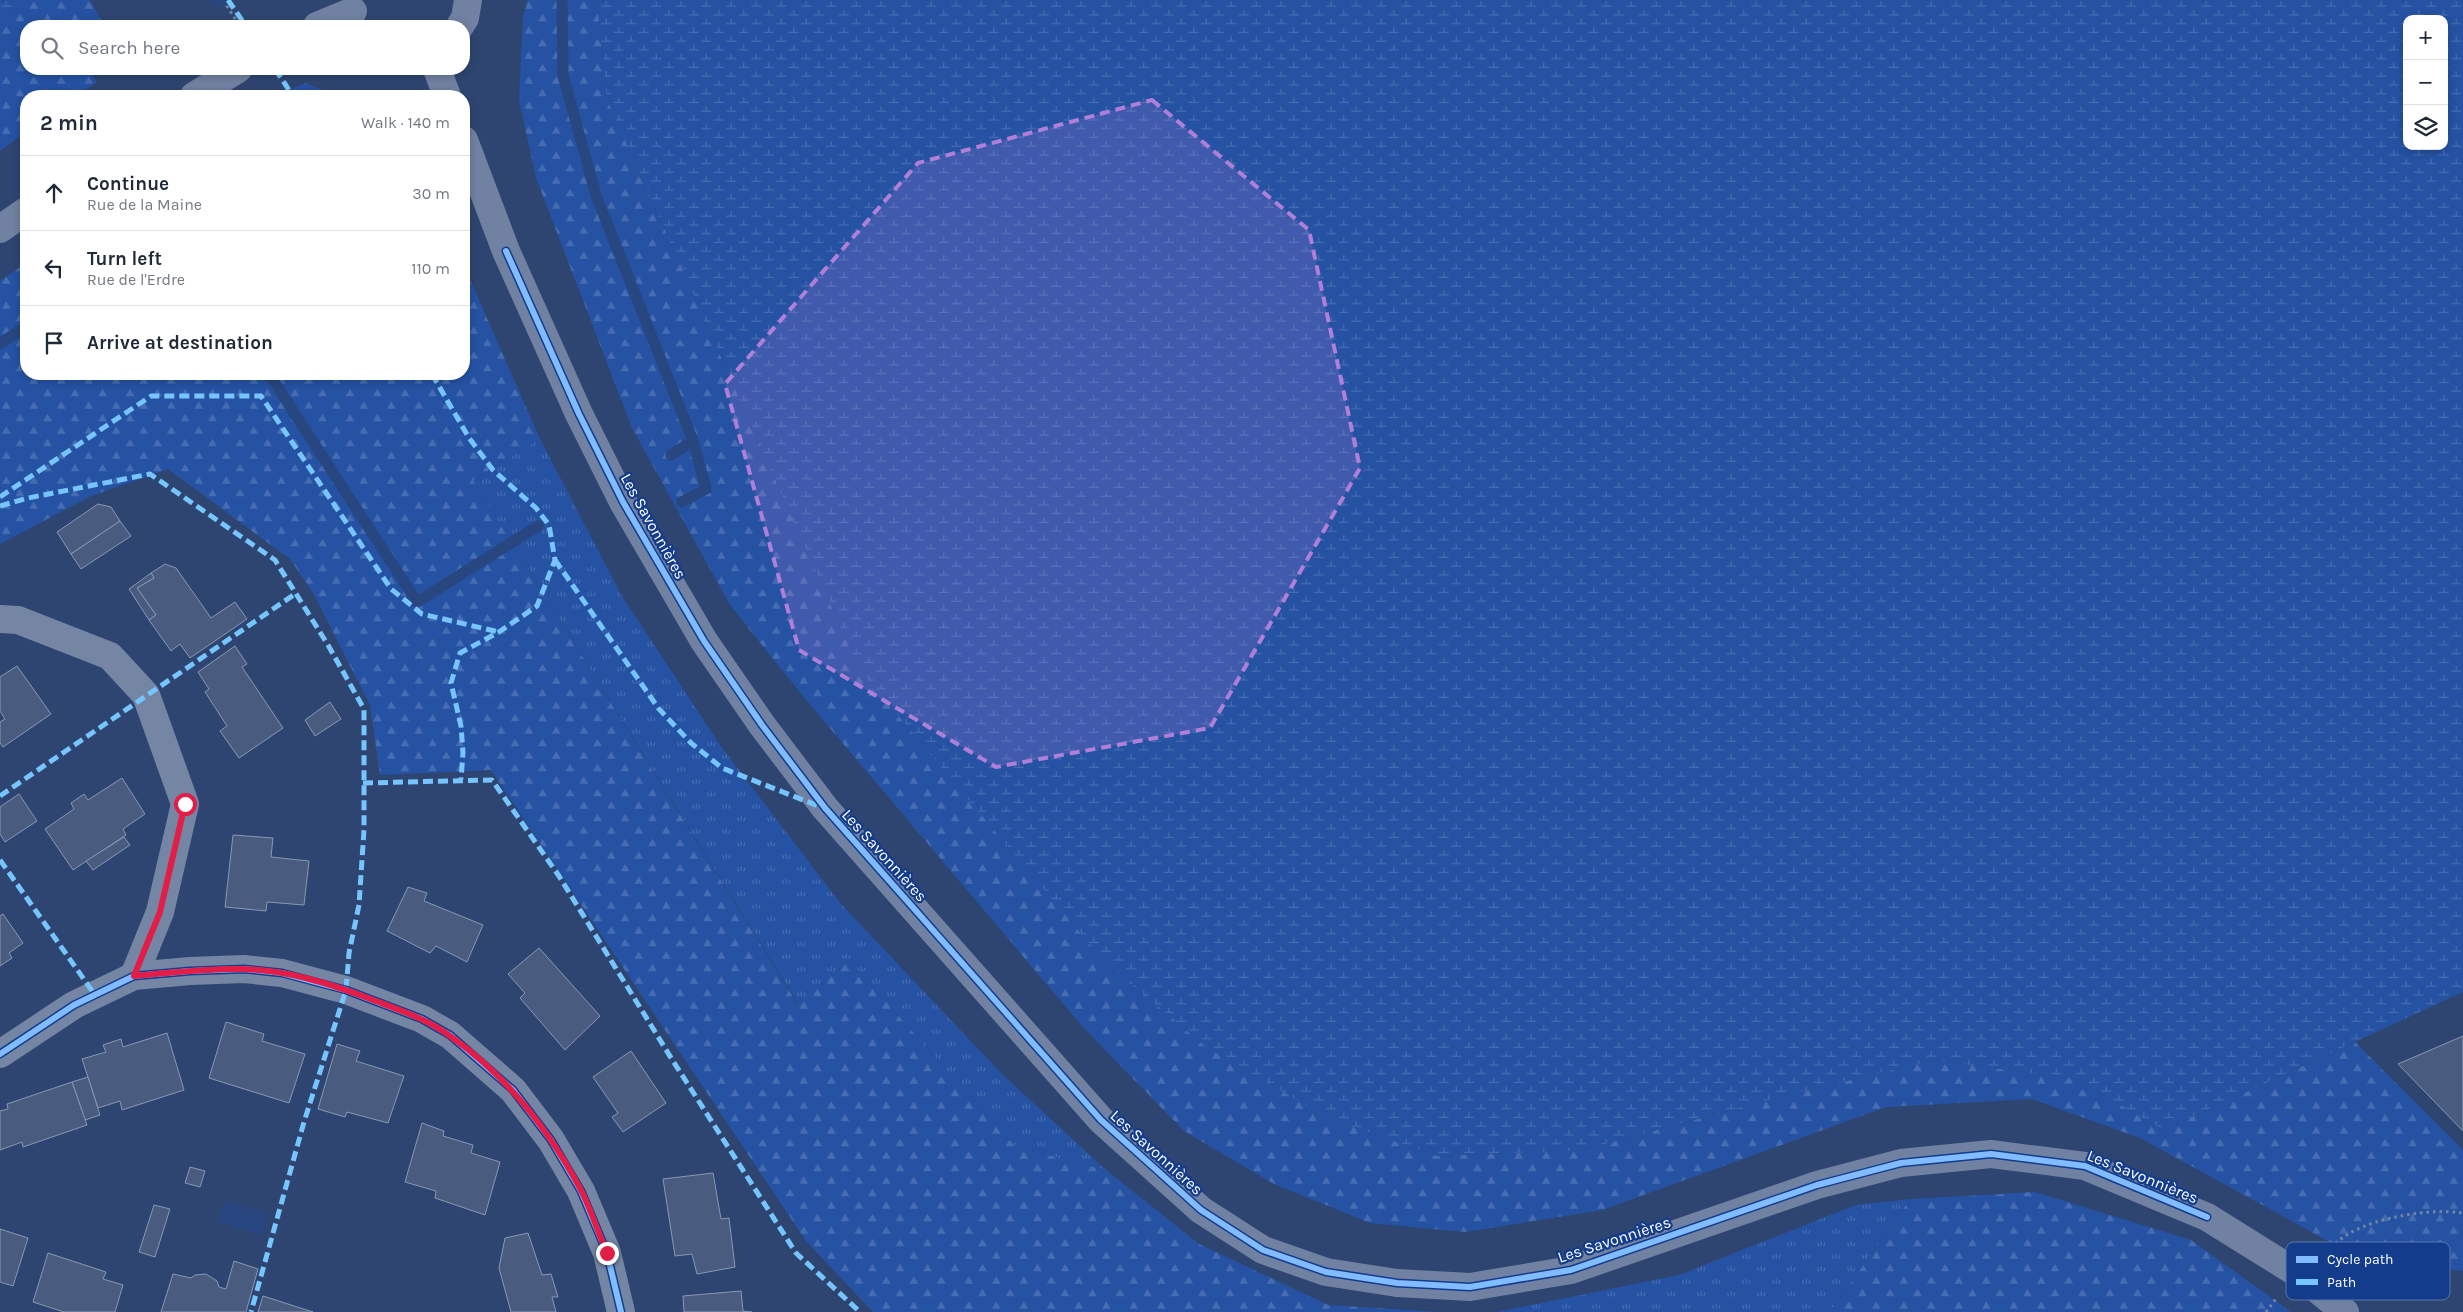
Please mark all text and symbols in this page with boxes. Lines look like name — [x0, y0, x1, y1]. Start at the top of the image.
map controls — [2403, 15, 2448, 150]
button: + — [2403, 15, 2448, 60]
search box — [20, 20, 470, 75]
icon: search — [38, 34, 66, 62]
text: Search here — [78, 37, 180, 59]
button: − — [2403, 60, 2448, 105]
button: layers — [2403, 105, 2448, 150]
text: 2 min — [40, 111, 98, 135]
text: Walk · 140 m — [361, 113, 450, 132]
text: Continue — [87, 173, 169, 195]
icon: ahead — [40, 179, 68, 207]
text: 30 m — [412, 184, 450, 203]
text: Rue de la Maine — [87, 195, 202, 214]
text: Turn left — [87, 248, 162, 270]
icon: left — [40, 254, 68, 282]
text: 110 m — [411, 259, 450, 278]
text: Rue de l'Erdre — [87, 270, 185, 289]
icon: arrive — [40, 329, 68, 357]
text: Arrive at destination — [87, 332, 273, 354]
street label: Les Savonnières — [617, 470, 690, 582]
route start — [174, 793, 197, 816]
street label: Les Savonnières — [838, 805, 931, 905]
street label: Les Savonnières — [1107, 1106, 1207, 1199]
street label: Les Savonnières — [2085, 1146, 2201, 1207]
street label: Les Savonnières — [1555, 1212, 1673, 1267]
route end — [596, 1242, 619, 1265]
legend — [2286, 1242, 2450, 1300]
text: Cycle path — [2327, 1251, 2393, 1268]
text: Path — [2327, 1274, 2356, 1291]

